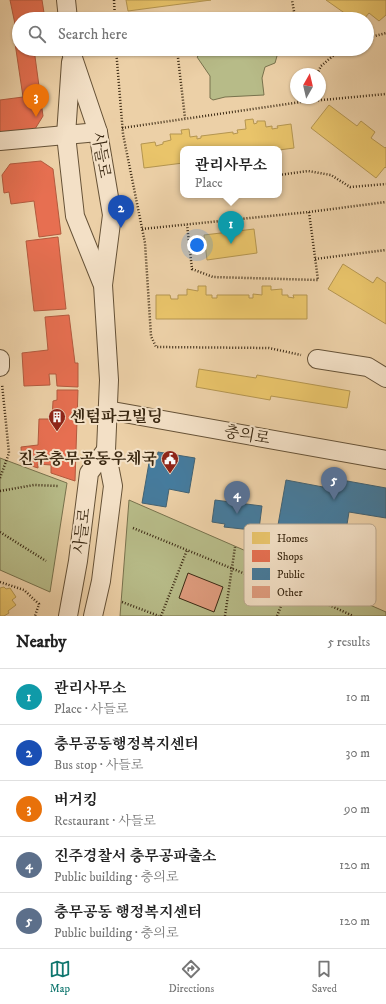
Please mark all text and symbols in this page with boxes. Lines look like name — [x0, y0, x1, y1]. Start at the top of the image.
search box — [12, 12, 374, 56]
icon: search — [26, 23, 48, 45]
text: Search here — [58, 25, 127, 44]
north arrow — [290, 68, 326, 104]
pin: 3 — [23, 84, 49, 117]
street label: 사들로 — [87, 130, 115, 180]
popup — [180, 146, 282, 198]
text: 관리사무소 — [195, 156, 267, 175]
text: Place — [195, 175, 223, 191]
pin: 2 — [108, 195, 134, 228]
pin: 1 — [218, 211, 244, 244]
your location — [187, 235, 207, 255]
building icon: 센텀파크빌딩 — [47, 407, 67, 432]
place label: 센텀파크빌딩 — [70, 407, 163, 427]
street label: 충의로 — [222, 421, 272, 449]
place label: 진주충무공동우체국 — [18, 449, 158, 469]
public building icon: 진주충무공동우체국 — [160, 449, 180, 474]
pin: 5 — [321, 467, 347, 500]
pin: 4 — [224, 481, 250, 514]
street label: 사들로 — [69, 506, 95, 555]
legend — [244, 524, 376, 606]
text: Homes — [277, 532, 308, 546]
text: Shops — [277, 550, 303, 564]
text: Public — [277, 568, 305, 582]
text: Other — [277, 586, 304, 600]
text: Nearby — [16, 631, 66, 653]
text: 5 results — [328, 634, 370, 650]
text: 관리사무소 — [54, 679, 126, 698]
text: 1 — [27, 689, 31, 705]
text: 10 m — [346, 689, 370, 705]
text: Place · 사들로 — [54, 701, 128, 717]
text: 충무공동행정복지센터 — [54, 735, 199, 754]
text: 2 — [26, 745, 32, 761]
text: 30 m — [346, 745, 370, 761]
text: Bus stop · 사들로 — [54, 757, 143, 773]
text: 버거킹 — [54, 791, 97, 810]
text: 3 — [27, 801, 31, 817]
text: 90 m — [344, 801, 370, 817]
text: Restaurant · 사들로 — [54, 813, 156, 829]
text: 진주경찰서 충무공파출소 — [54, 847, 217, 866]
text: 4 — [25, 857, 33, 873]
text: 120 m — [339, 857, 370, 873]
text: Public building · 충의로 — [54, 869, 178, 885]
text: 충무공동 행정복지센터 — [54, 903, 202, 922]
text: 5 — [26, 913, 32, 929]
text: 120 m — [339, 913, 370, 929]
text: Public building · 충의로 — [54, 925, 178, 941]
tab: Map — [49, 958, 71, 996]
tab: Directions — [169, 958, 214, 996]
tab: Saved — [312, 958, 337, 996]

